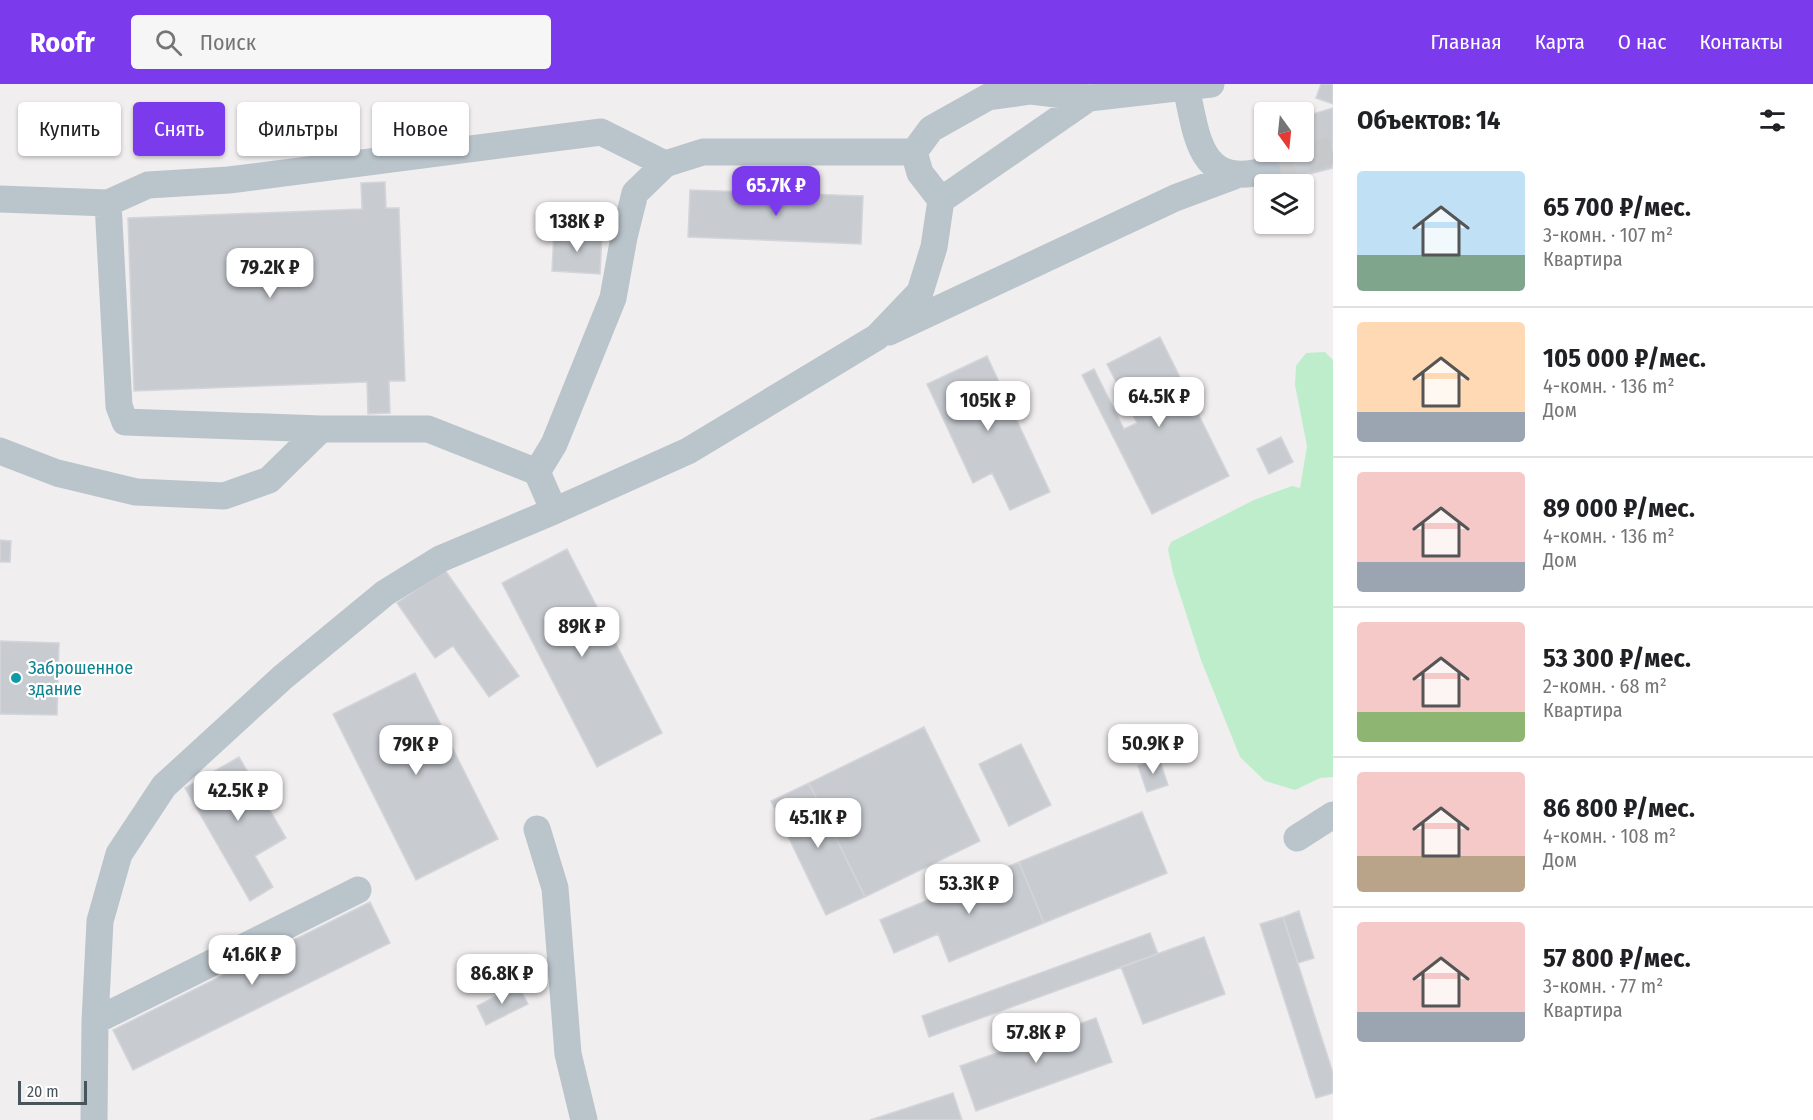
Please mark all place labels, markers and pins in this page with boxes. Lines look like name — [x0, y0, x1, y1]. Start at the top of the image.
pin: 65.7K ₽ — [721, 166, 831, 217]
pin: 138K ₽ — [528, 202, 626, 253]
pin: 79.2K ₽ — [215, 248, 325, 299]
pin: 64.5K ₽ — [1104, 377, 1214, 428]
pin: 105K ₽ — [939, 381, 1037, 432]
pin: 89K ₽ — [540, 607, 624, 658]
place label: Заброшенное здание — [28, 657, 133, 700]
marker: Заброшенное здание — [9, 671, 23, 685]
pin: 50.9K ₽ — [1098, 724, 1208, 775]
pin: 79K ₽ — [374, 725, 458, 776]
pin: 42.5K ₽ — [183, 771, 293, 822]
pin: 45.1K ₽ — [763, 798, 873, 849]
pin: 53.3K ₽ — [914, 864, 1024, 915]
pin: 41.6K ₽ — [197, 935, 307, 986]
pin: 86.8K ₽ — [447, 954, 557, 1005]
pin: 57.8K ₽ — [981, 1013, 1091, 1064]

